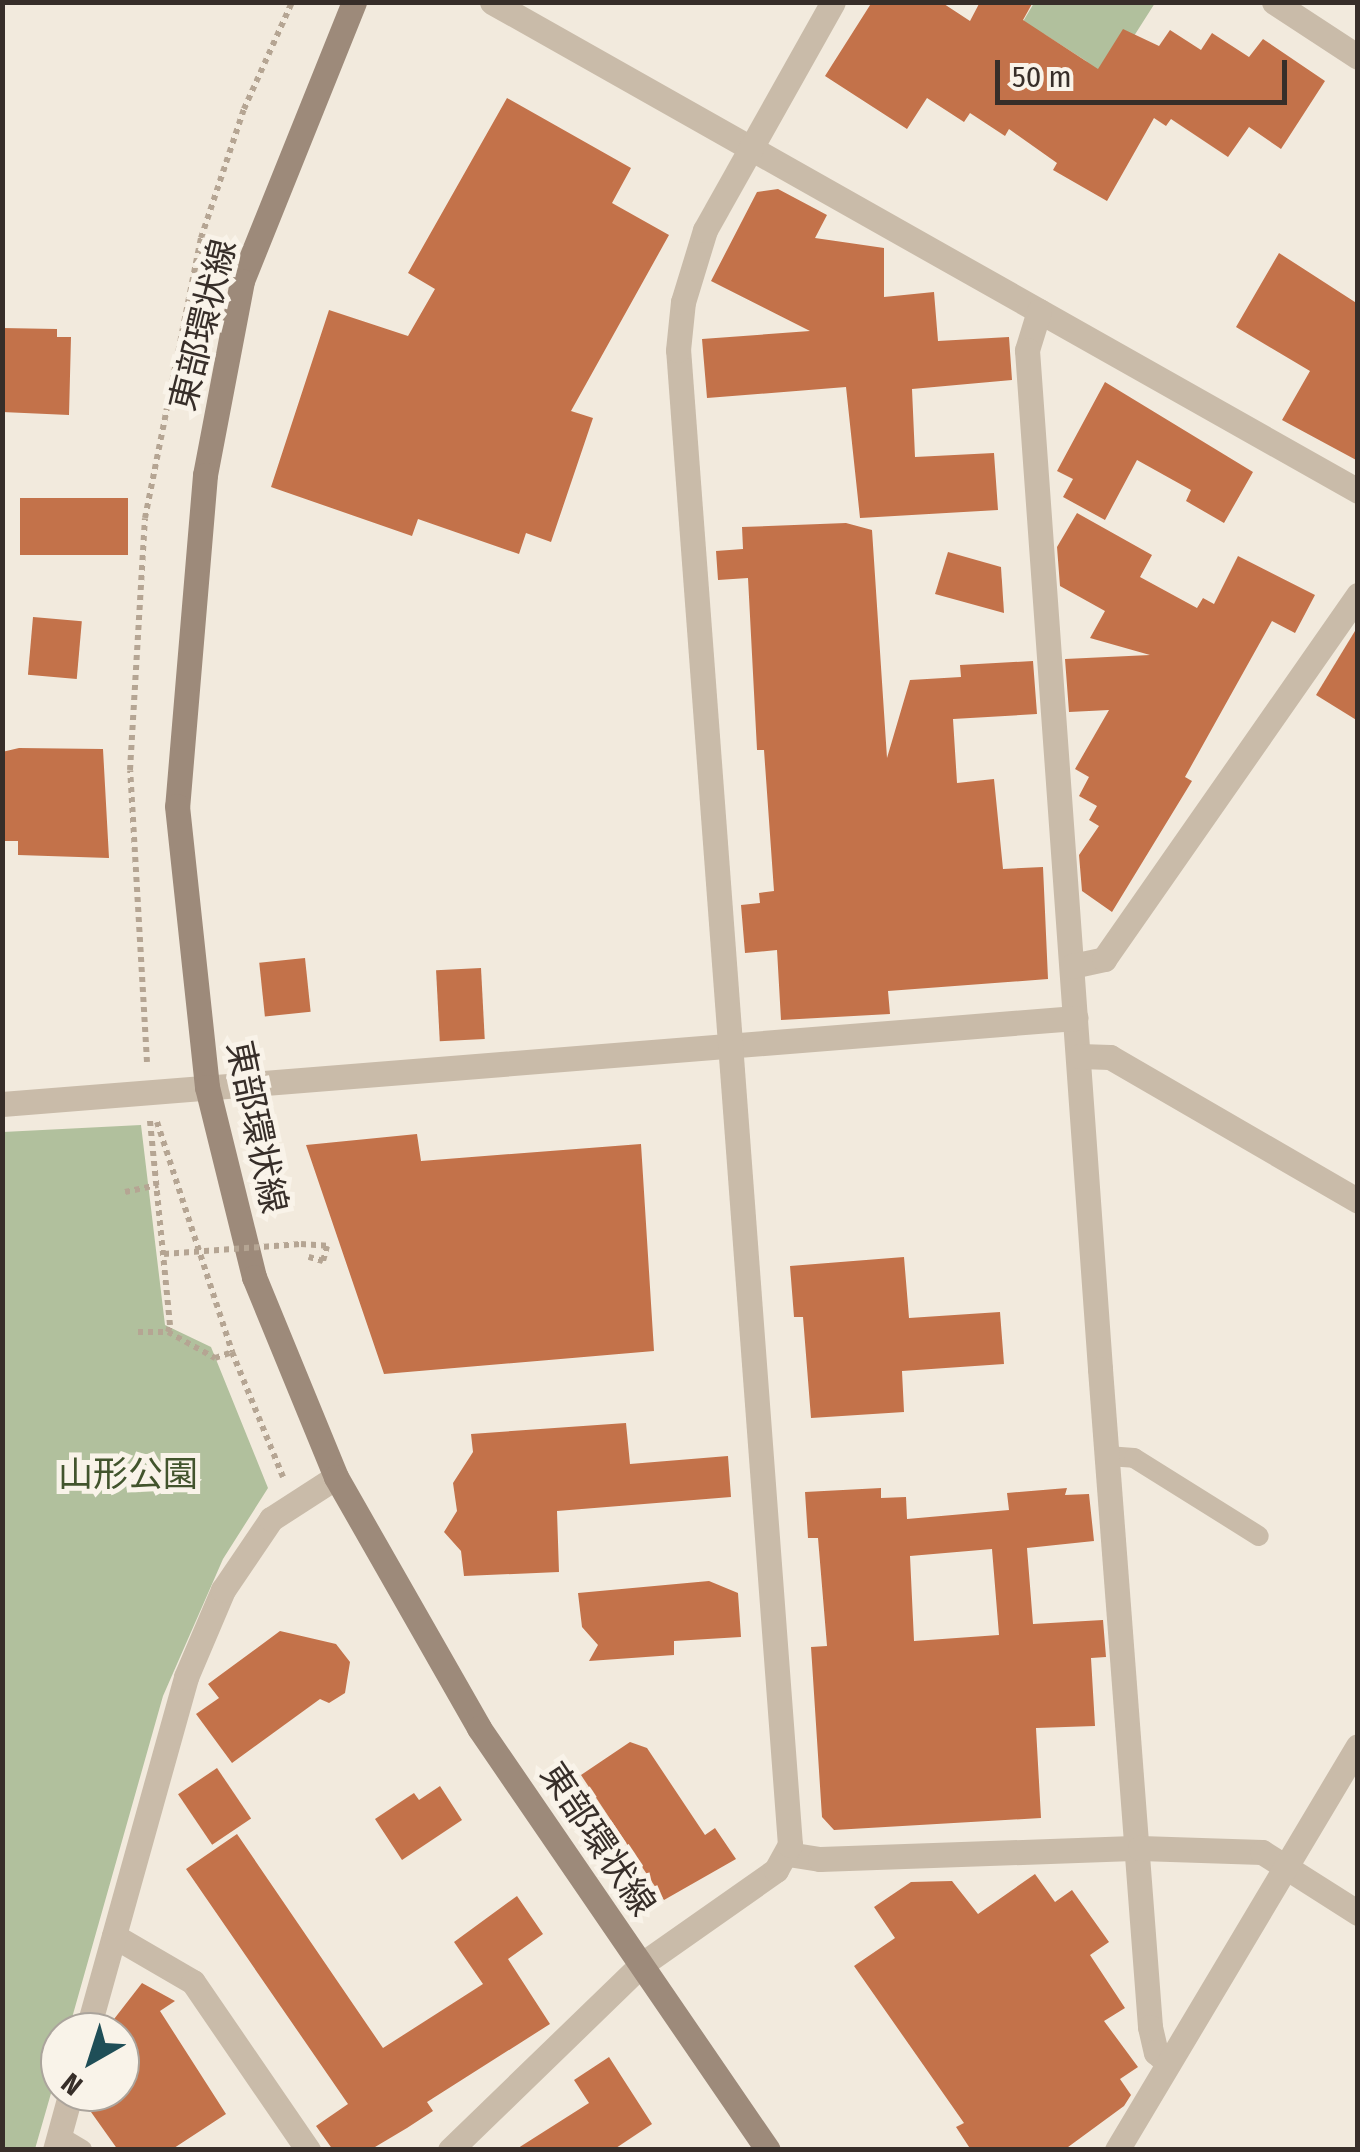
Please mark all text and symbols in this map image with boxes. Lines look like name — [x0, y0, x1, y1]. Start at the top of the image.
scale bar — [1000, 40, 1292, 102]
text: 50 m — [1012, 59, 1072, 95]
street label: 東部環状線 — [161, 235, 245, 415]
street label: 東部環状線 — [218, 1037, 296, 1217]
park label: 山形公園 — [58, 1453, 198, 1495]
street label: 東部環状線 — [532, 1755, 664, 1923]
north arrow — [40, 2012, 140, 2112]
text: N — [55, 2066, 89, 2102]

